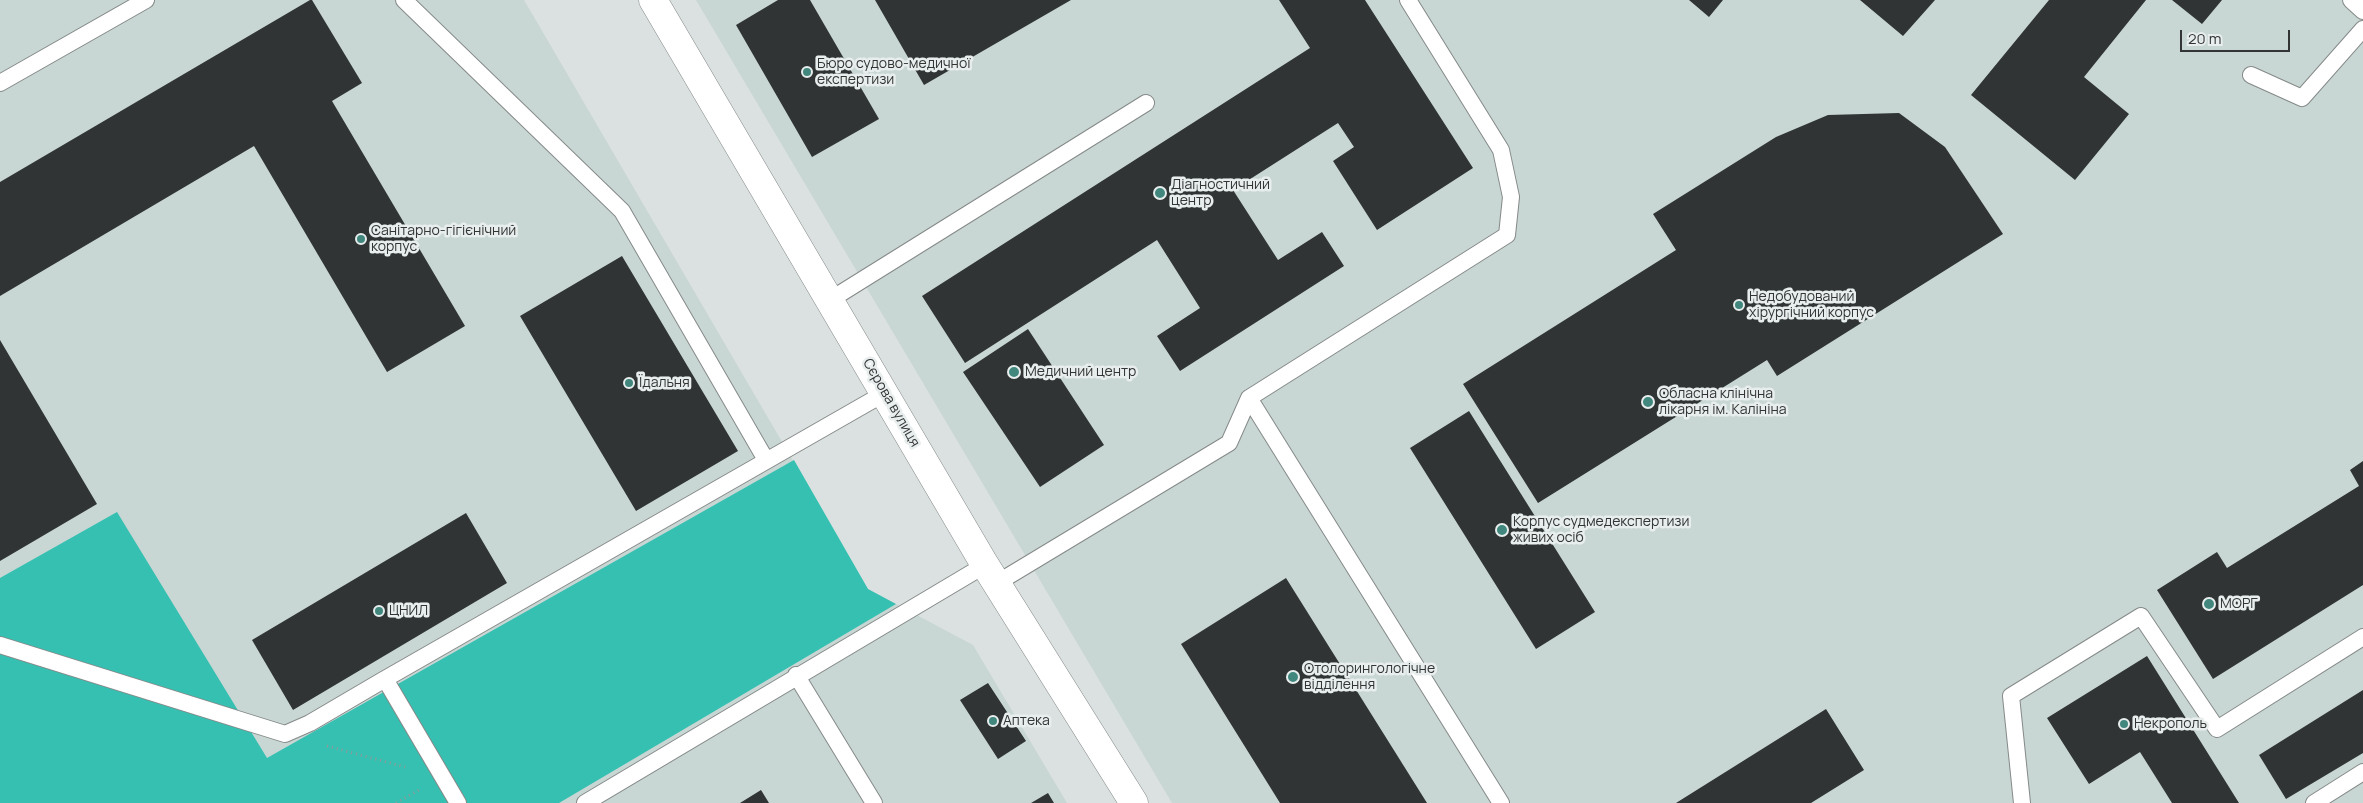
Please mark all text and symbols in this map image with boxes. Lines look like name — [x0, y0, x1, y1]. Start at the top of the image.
scale bar — [2183, 20, 2293, 52]
text: 20 m — [2188, 28, 2221, 49]
place label: Бюро судово-медичної експертизи — [817, 56, 970, 88]
marker: Бюро судово-медичної експертизи — [801, 66, 813, 78]
place label: Діагностичний центр — [1171, 177, 1270, 210]
marker: Діагностичний центр — [1153, 186, 1167, 200]
place label: Санітарно-гігієнічний корпус — [371, 223, 516, 256]
marker: Санітарно-гігієнічний корпус — [355, 233, 367, 245]
place label: Недобудований хірургічний корпус — [1749, 289, 1874, 322]
marker: Недобудований хірургічний корпус — [1733, 299, 1745, 311]
street label: Сєрова вулиця — [859, 356, 923, 450]
place label: Медичний центр — [1025, 364, 1136, 380]
marker: Медичний центр — [1007, 365, 1021, 379]
place label: Їдальня — [639, 375, 690, 391]
marker: Їдальня — [623, 377, 635, 389]
place label: Обласна клінічна лікарня ім. Калініна — [1659, 386, 1786, 418]
marker: Обласна клінічна лікарня ім. Калініна — [1641, 395, 1655, 409]
place label: Корпус судмедекспертизи живих осіб — [1513, 514, 1689, 546]
marker: Корпус судмедекспертизи живих осіб — [1495, 523, 1509, 537]
place label: МОРГ — [2220, 596, 2258, 612]
marker: МОРГ — [2202, 597, 2216, 611]
place label: ЦНИЛ — [389, 603, 428, 619]
marker: ЦНИЛ — [373, 605, 385, 617]
place label: Отолорингологічне відділення — [1304, 661, 1435, 694]
marker: Отолорингологічне відділення — [1286, 670, 1300, 684]
place label: Аптека — [1003, 713, 1050, 729]
marker: Аптека — [987, 715, 999, 727]
place label: Некрополь — [2134, 716, 2207, 732]
marker: Некрополь — [2118, 718, 2130, 730]

